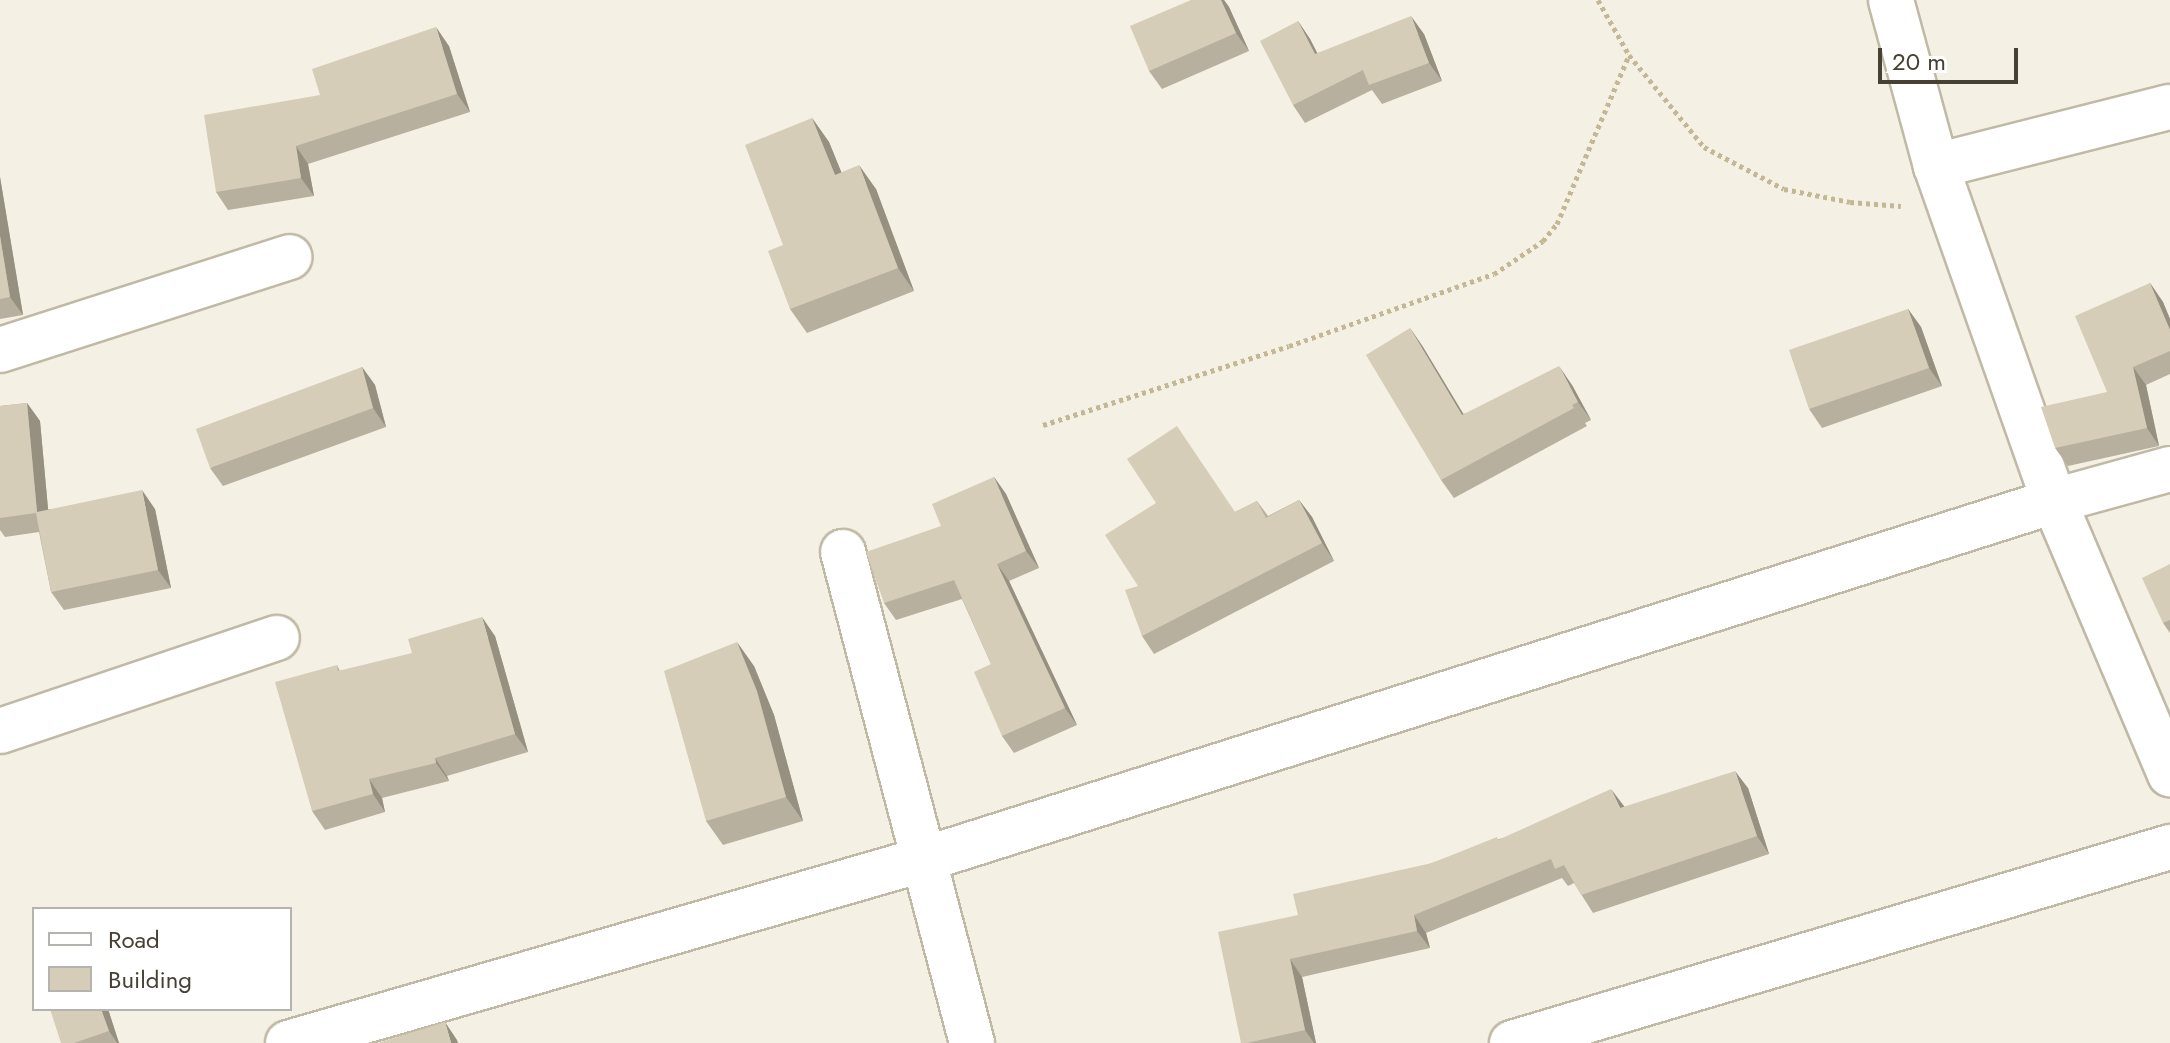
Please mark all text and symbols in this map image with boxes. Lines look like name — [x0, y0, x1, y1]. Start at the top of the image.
scale bar — [1882, 32, 2022, 82]
text: 20 m — [1892, 44, 1946, 79]
legend — [32, 907, 292, 1011]
text: Road — [108, 922, 160, 957]
text: Building — [108, 962, 192, 997]

